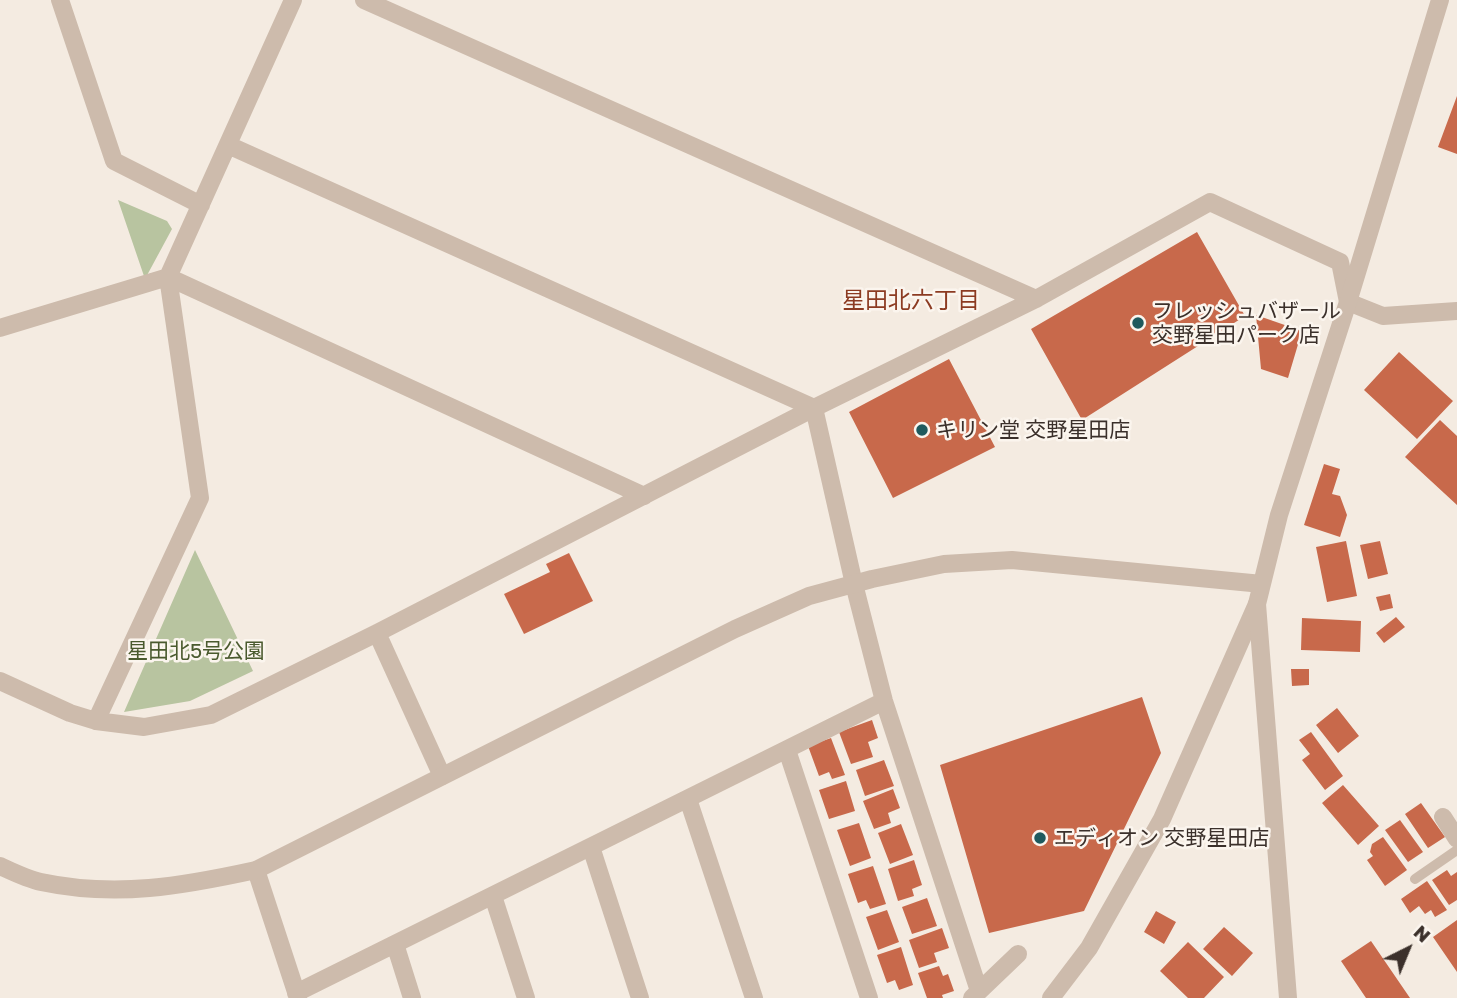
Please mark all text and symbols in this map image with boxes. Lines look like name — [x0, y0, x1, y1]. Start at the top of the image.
district label: 星田北六丁目 — [842, 287, 980, 315]
place label: フレッシュバザール 交野星田パーク店 — [1152, 298, 1341, 348]
marker: フレッシュバザール 交野星田パーク店 — [1130, 315, 1146, 331]
place label: キリン堂 交野星田店 — [936, 417, 1130, 443]
marker: キリン堂 交野星田店 — [914, 422, 930, 438]
park label: 星田北5号公園 — [127, 638, 265, 664]
place label: エディオン 交野星田店 — [1054, 825, 1269, 851]
marker: エディオン 交野星田店 — [1032, 830, 1048, 846]
north arrow — [1373, 914, 1443, 984]
text: N — [1410, 920, 1436, 947]

